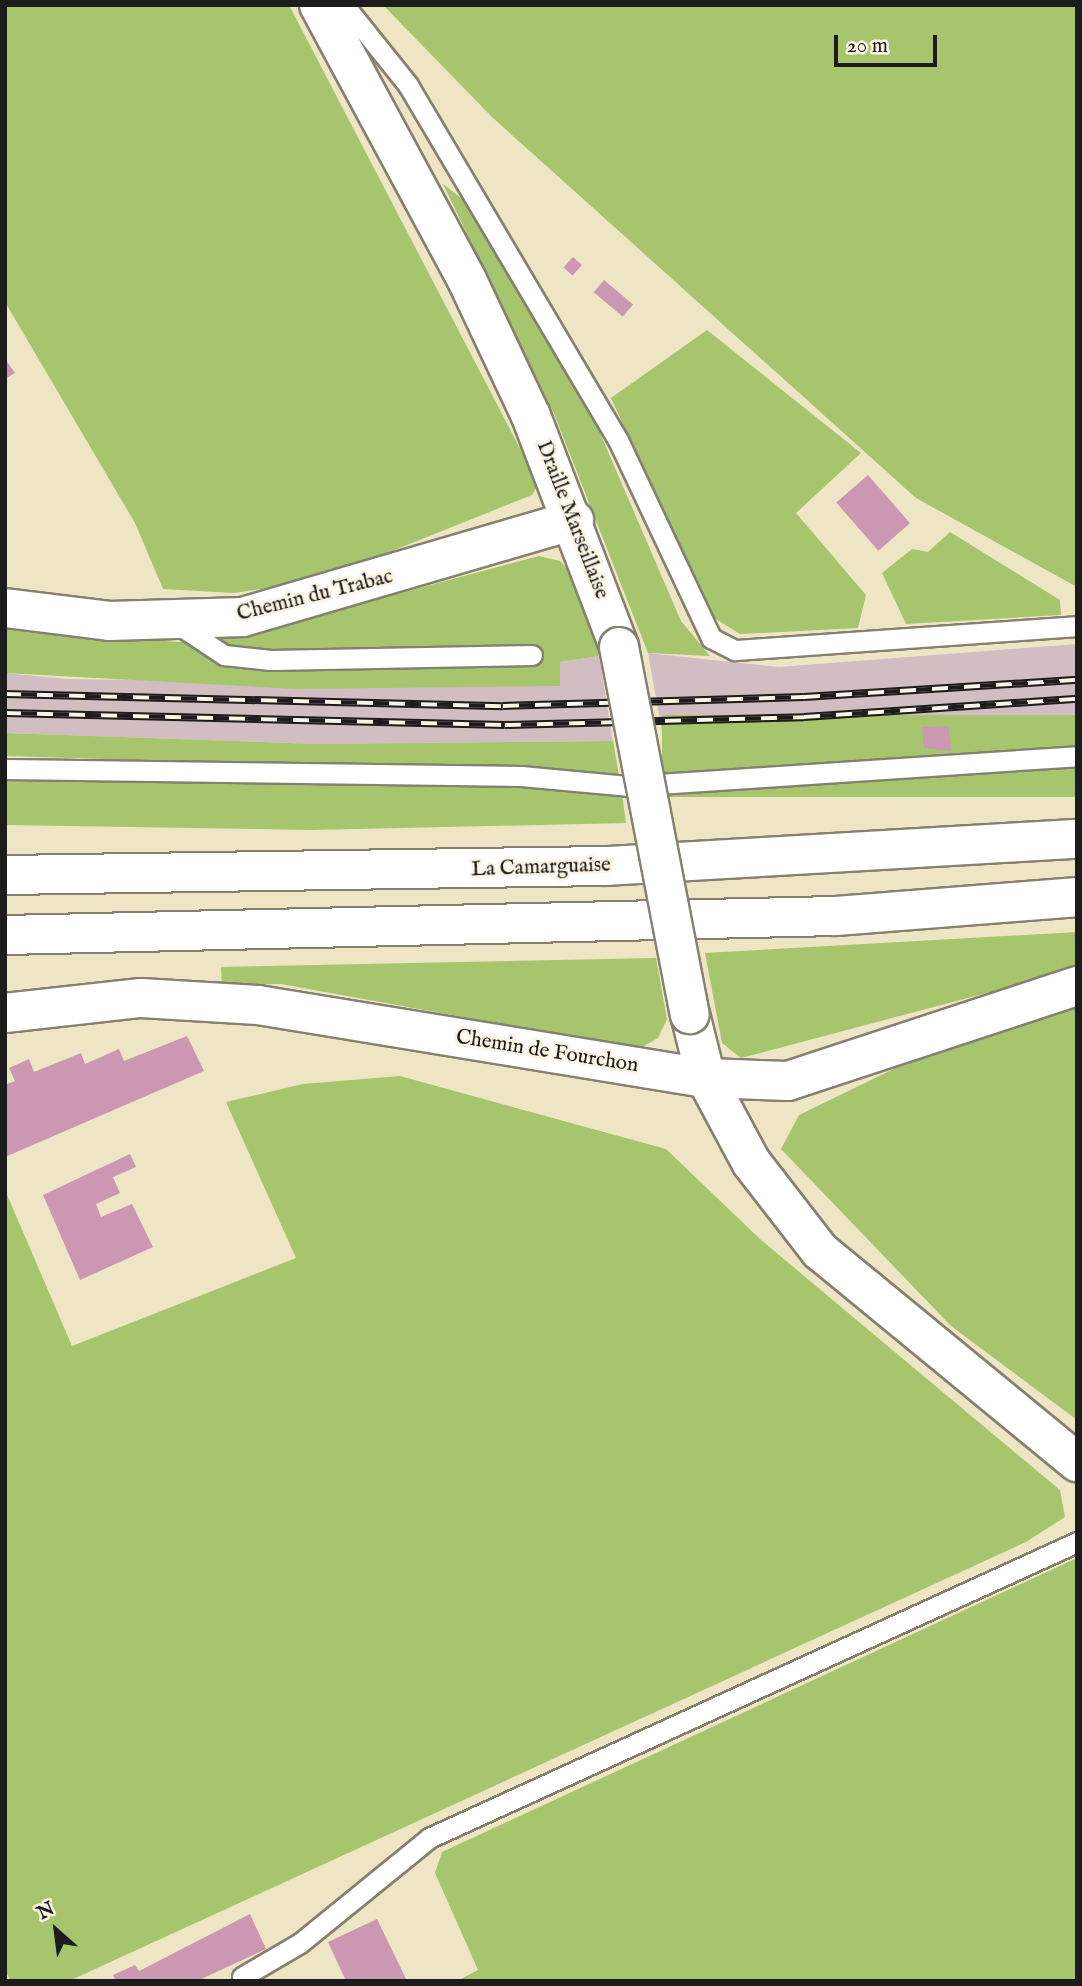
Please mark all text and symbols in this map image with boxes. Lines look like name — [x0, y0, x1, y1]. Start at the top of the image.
scale bar — [837, 21, 940, 65]
text: 20 m — [847, 33, 888, 60]
street label: Draille Marseillaise — [530, 437, 614, 603]
street label: Chemin du Trabac — [234, 564, 396, 628]
street label: La Camarguaise — [471, 853, 611, 883]
street label: Chemin de Fourchon — [454, 1025, 640, 1079]
north arrow — [21, 1895, 91, 1965]
text: N — [33, 1897, 59, 1926]

